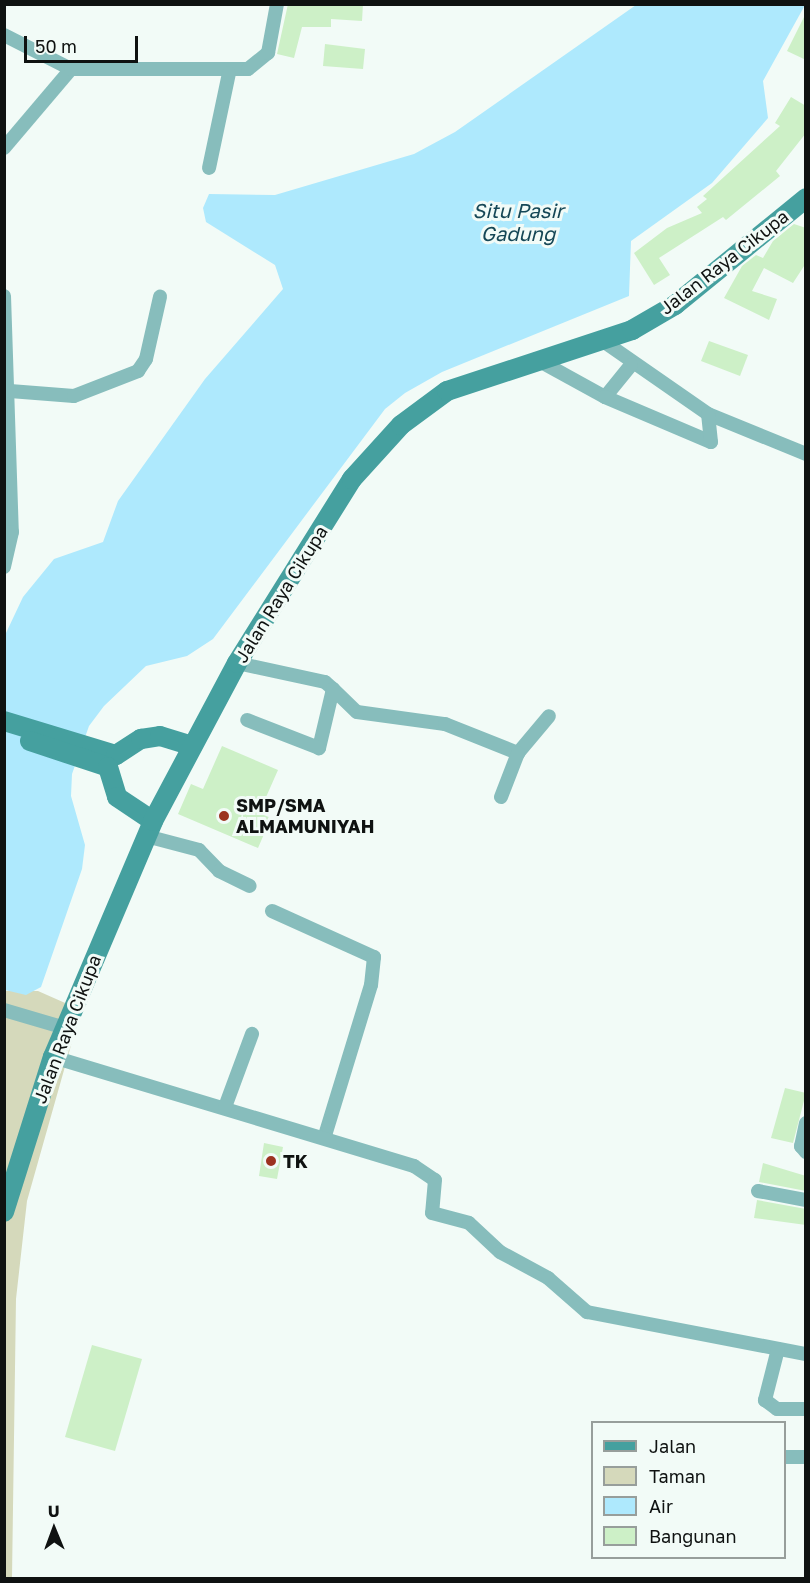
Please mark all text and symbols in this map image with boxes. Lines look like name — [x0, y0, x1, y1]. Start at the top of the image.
scale bar — [27, 24, 141, 62]
text: 50 m — [35, 35, 77, 57]
water label: Situ Pasir Gadung — [472, 199, 564, 246]
street label: Jalan Raya Cikupa — [655, 205, 793, 319]
street label: Jalan Raya Cikupa — [230, 522, 332, 666]
place label: SMP/SMA ALMAMUNIYAH — [236, 795, 374, 838]
marker: SMP/SMA ALMAMUNIYAH — [217, 809, 231, 823]
street label: Jalan Raya Cikupa — [29, 952, 105, 1106]
place label: TK — [283, 1150, 308, 1172]
marker: TK — [264, 1154, 278, 1168]
legend — [591, 1421, 786, 1559]
text: Jalan — [649, 1435, 696, 1457]
text: Taman — [649, 1465, 706, 1487]
text: Air — [649, 1495, 673, 1517]
north arrow — [24, 1499, 84, 1559]
text: U — [48, 1501, 60, 1521]
text: Bangunan — [649, 1525, 737, 1547]

